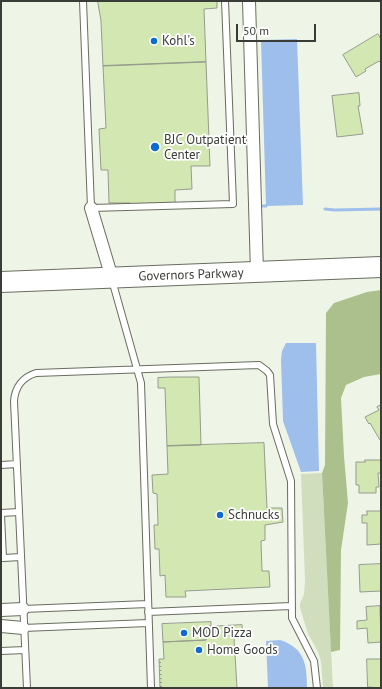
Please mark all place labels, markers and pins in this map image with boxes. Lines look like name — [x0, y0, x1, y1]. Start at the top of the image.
place label: Kohl's — [162, 33, 195, 49]
marker: Kohl's — [149, 36, 159, 46]
place label: BJC Outpatient Center — [164, 132, 246, 163]
marker: BJC Outpatient Center — [149, 141, 161, 153]
place label: Schnucks — [228, 507, 280, 523]
marker: Schnucks — [215, 510, 225, 520]
place label: MOD Pizza — [192, 625, 252, 641]
marker: MOD Pizza — [179, 628, 189, 638]
place label: Home Goods — [207, 642, 278, 658]
marker: Home Goods — [194, 645, 204, 655]

